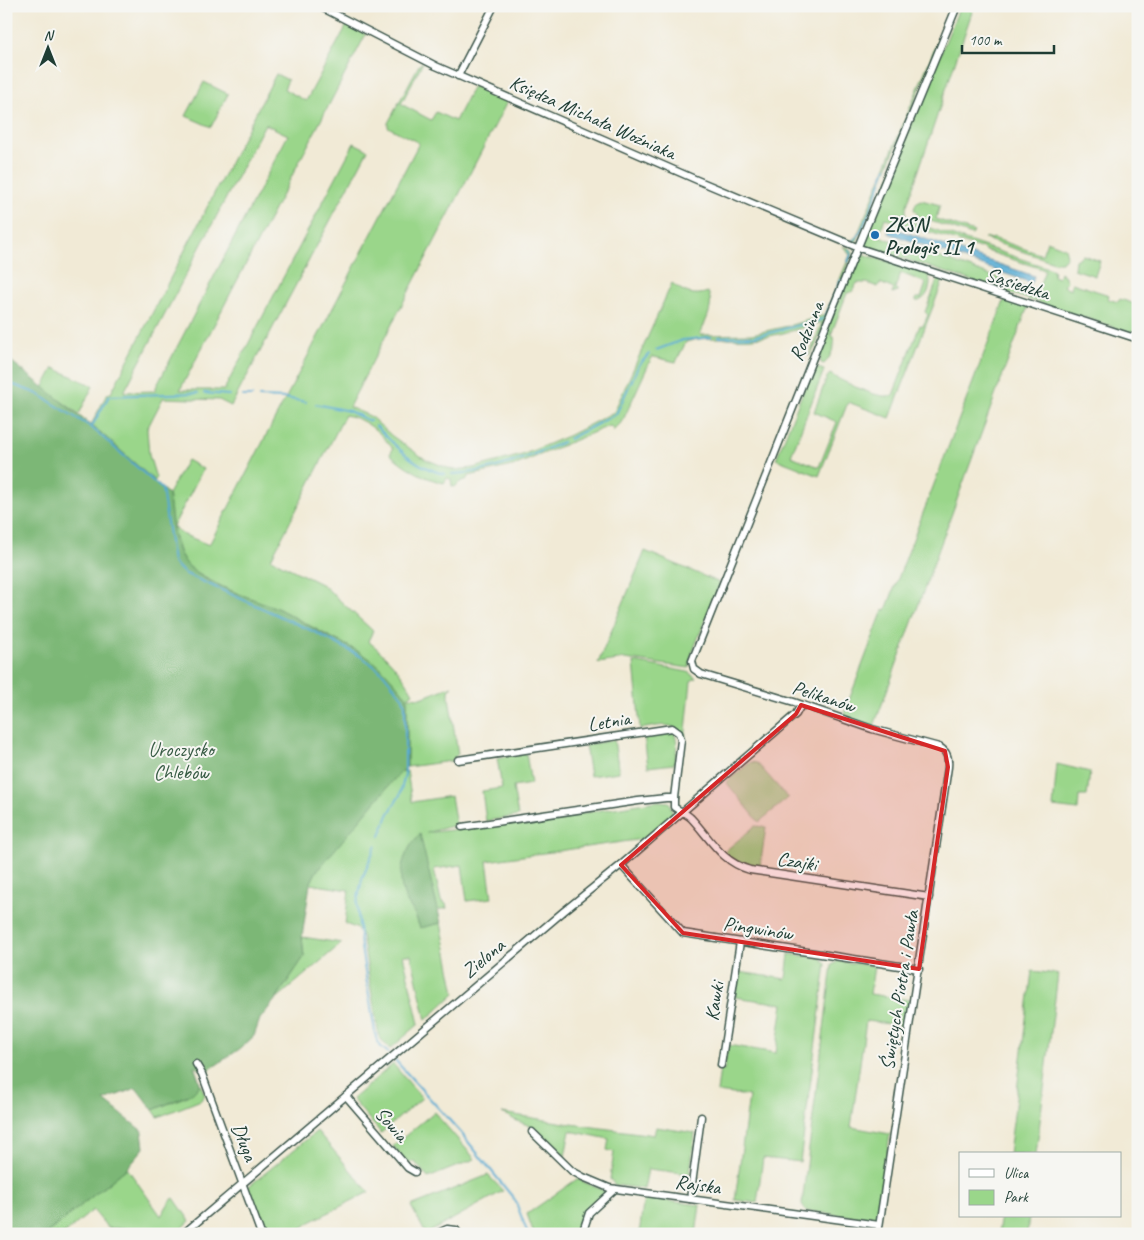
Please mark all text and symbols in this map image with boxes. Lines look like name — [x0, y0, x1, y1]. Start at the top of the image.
north arrow — [22, 22, 72, 72]
scale bar — [962, 22, 1054, 54]
text: N — [44, 27, 55, 44]
text: 100 m — [969, 31, 1003, 50]
street label: Księdza Michała Woźniaka — [506, 70, 681, 166]
place label: ZKSN Prologis II 1 — [885, 212, 975, 260]
marker: ZKSN Prologis II 1 — [869, 229, 881, 241]
street label: Sąsiedzka — [983, 262, 1054, 306]
street label: Rodzinna — [783, 296, 830, 364]
street label: Pelikanów — [789, 675, 860, 719]
street label: Letnia — [586, 706, 634, 737]
park label: Uroczysko Chlebów — [148, 737, 216, 785]
street label: Czajki — [775, 846, 821, 877]
street label: Świętych Piotra i Pawła — [875, 907, 925, 1072]
street label: Pingwinów — [721, 911, 796, 947]
street label: Zielona — [457, 932, 511, 984]
street label: Kawki — [699, 978, 730, 1022]
street label: Sowia — [370, 1102, 415, 1148]
street label: Długa — [226, 1120, 264, 1167]
legend — [959, 1152, 1122, 1218]
text: Ulica — [1004, 1164, 1029, 1183]
street label: Rajska — [674, 1169, 724, 1200]
text: Park — [1004, 1188, 1029, 1207]

